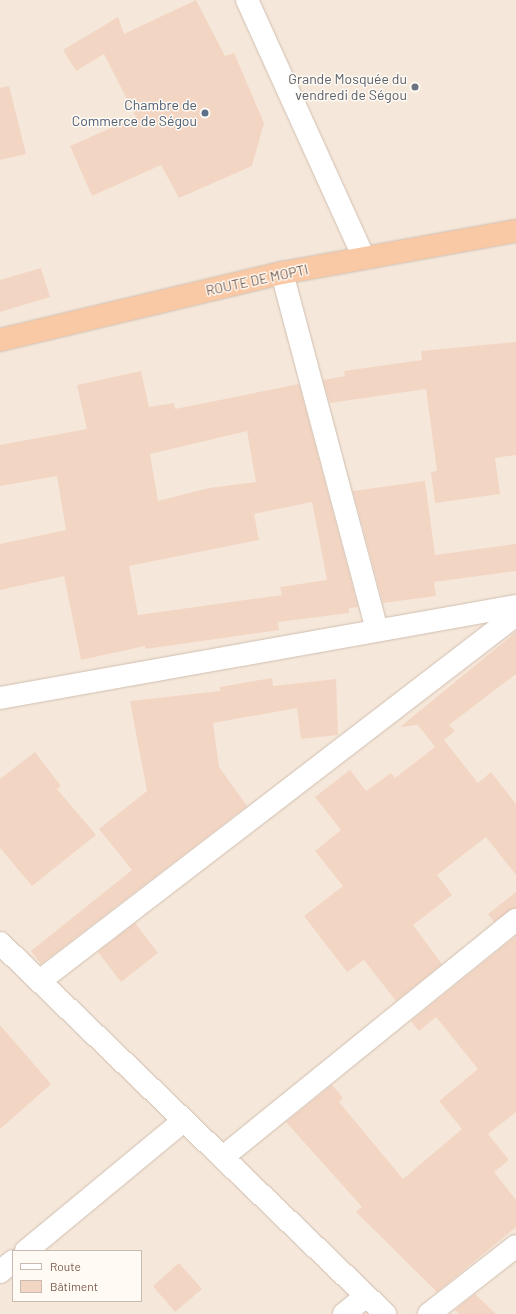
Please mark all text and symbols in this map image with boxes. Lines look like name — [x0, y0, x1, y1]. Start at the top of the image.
place label: Grande Mosquée du vendredi de Ségou — [288, 71, 407, 104]
marker: Grande Mosquée du vendredi de Ségou — [410, 82, 420, 92]
place label: Chambre de Commerce de Ségou — [72, 97, 197, 130]
marker: Chambre de Commerce de Ségou — [200, 108, 210, 118]
street label: ROUTE DE MOPTI — [204, 261, 310, 299]
legend — [12, 1250, 142, 1302]
text: Route — [50, 1259, 81, 1273]
text: Bâtiment — [50, 1279, 98, 1293]

